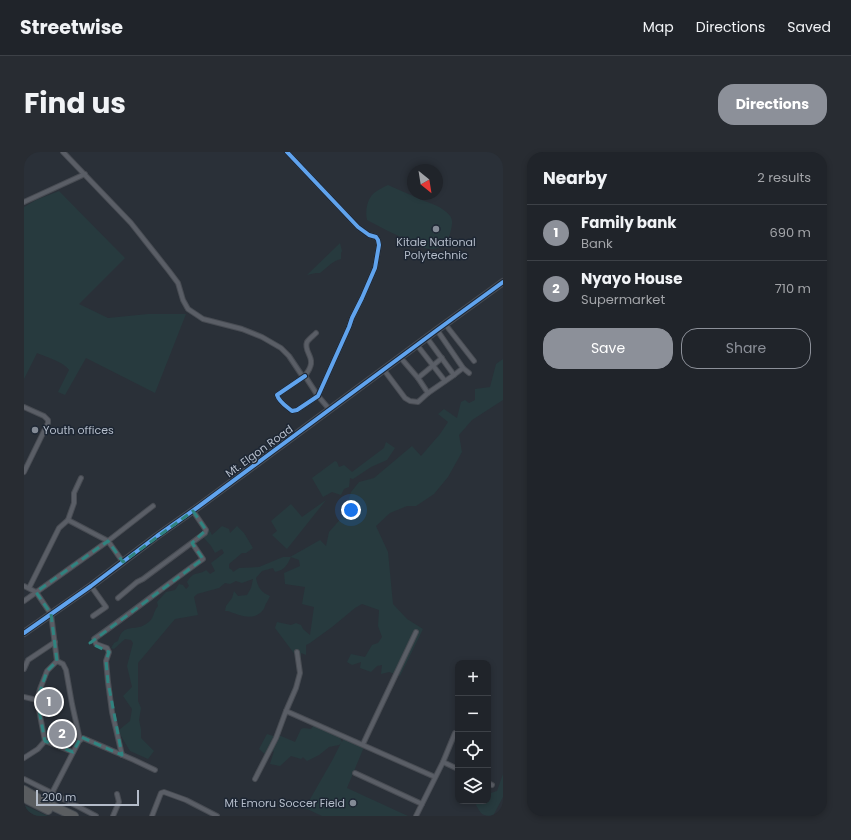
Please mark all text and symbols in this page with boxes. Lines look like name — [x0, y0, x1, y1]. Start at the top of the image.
text: Streetwise — [20, 14, 123, 41]
text: Map — [643, 17, 674, 37]
text: Directions — [696, 17, 765, 37]
text: Saved — [787, 17, 831, 37]
text: Find us — [24, 84, 126, 123]
button: Directions — [718, 84, 827, 125]
north arrow — [407, 164, 443, 200]
text: Nearby — [543, 166, 607, 190]
text: 2 results — [757, 168, 811, 187]
text: Family bank — [581, 212, 677, 233]
text: 1 — [554, 223, 558, 242]
text: 690 m — [770, 223, 811, 242]
marker: Kitale National Polytechnic — [431, 224, 441, 234]
place label: Kitale National Polytechnic — [396, 234, 476, 263]
text: Bank — [581, 234, 613, 253]
text: Nyayo House — [581, 268, 682, 289]
text: 2 — [552, 279, 560, 298]
text: 710 m — [775, 279, 811, 298]
text: Supermarket — [581, 290, 665, 309]
button: Save — [543, 328, 673, 369]
button: Share — [681, 328, 811, 369]
street label: Mt. Elgon Road — [222, 421, 296, 481]
place label: Youth offices — [43, 422, 114, 438]
marker: Youth offices — [30, 425, 40, 435]
your location — [341, 500, 361, 520]
map controls — [455, 660, 491, 804]
button: + — [455, 660, 491, 696]
pin: 1 — [36, 687, 62, 717]
button: − — [455, 696, 491, 732]
pin: 2 — [49, 719, 75, 749]
button: locate — [455, 732, 491, 768]
button: layers — [455, 768, 491, 804]
scale bar — [36, 788, 139, 807]
text: 200 m — [42, 789, 76, 805]
place label: Mt Emoru Soccer Field — [225, 795, 345, 811]
marker: Mt Emoru Soccer Field — [348, 798, 358, 808]

